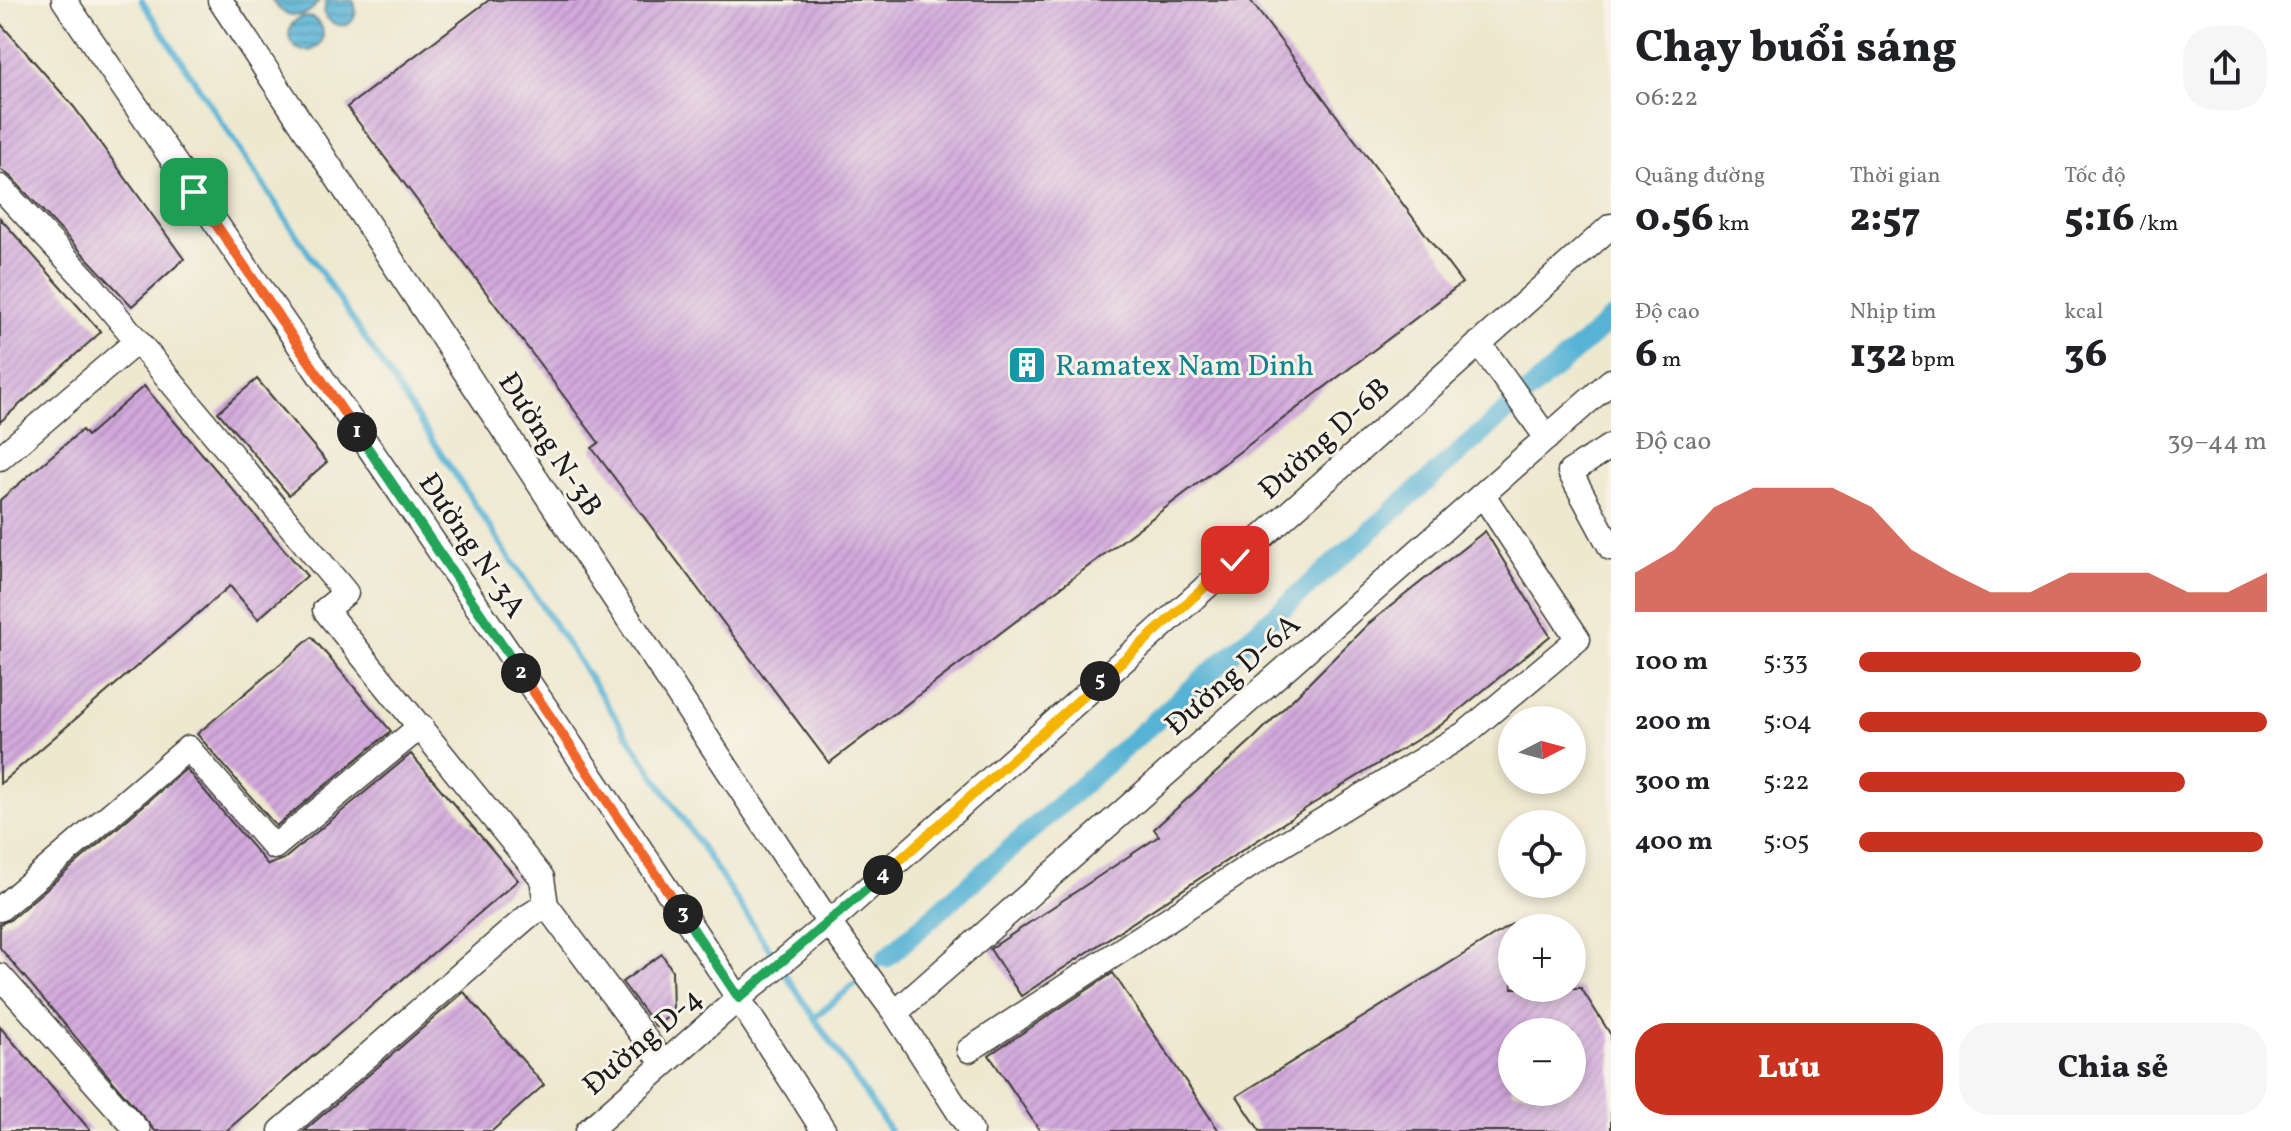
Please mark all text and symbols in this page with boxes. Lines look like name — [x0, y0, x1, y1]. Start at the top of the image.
text: Chạy buổi sáng — [1635, 19, 1957, 80]
button: share — [2183, 26, 2267, 110]
text: 06:22 — [1635, 80, 1698, 116]
pin — [160, 158, 228, 226]
text: Quãng đường — [1635, 161, 1765, 192]
text: Thời gian — [1850, 161, 1941, 192]
text: Tốc độ — [2064, 161, 2126, 192]
icon: arrive — [172, 170, 216, 214]
text: 0.56 — [1635, 192, 1714, 248]
text: 2:57 — [1850, 192, 1921, 248]
text: 5:16 — [2064, 192, 2135, 248]
text: km — [1714, 209, 1750, 240]
text: /km — [2135, 209, 2179, 240]
text: Độ cao — [1635, 297, 1700, 328]
text: Nhịp tim — [1850, 297, 1937, 328]
text: kcal — [2064, 297, 2103, 328]
text: 6 — [1635, 328, 1658, 384]
text: 132 — [1850, 328, 1907, 384]
text: 36 — [2064, 328, 2107, 384]
building icon: Ramatex Nam Dinh — [1006, 344, 1048, 386]
text: m — [1658, 345, 1682, 376]
text: bpm — [1907, 345, 1955, 376]
place label: Ramatex Nam Dinh — [1055, 346, 1314, 388]
street label: Đường N-3B — [487, 365, 612, 525]
street label: Đường D-6B — [1250, 369, 1401, 510]
pin: 1 — [337, 412, 377, 452]
text: 1 — [353, 416, 361, 447]
text: Độ cao — [1635, 424, 1711, 460]
text: 39–44 m — [2167, 424, 2267, 460]
street label: Đường N-3A — [407, 465, 535, 627]
pin — [1201, 526, 1269, 594]
icon: check — [1213, 538, 1257, 582]
street label: Đường D-6A — [1156, 605, 1310, 746]
text: 100 m — [1635, 644, 1708, 680]
text: 5:33 — [1763, 644, 1808, 680]
pin: 2 — [501, 653, 541, 693]
text: 2 — [515, 657, 527, 688]
pin: 5 — [1080, 661, 1120, 701]
text: 5 — [1095, 665, 1105, 696]
text: 200 m — [1635, 704, 1711, 740]
text: 5:04 — [1763, 704, 1812, 740]
north arrow — [1498, 706, 1586, 794]
map controls — [1498, 706, 1586, 1106]
text: 300 m — [1635, 764, 1711, 800]
text: 5:22 — [1763, 764, 1810, 800]
button: locate — [1498, 810, 1586, 898]
text: 400 m — [1635, 824, 1713, 860]
text: 5:05 — [1763, 824, 1810, 860]
pin: 4 — [863, 855, 903, 895]
text: 4 — [876, 859, 890, 890]
pin: 3 — [663, 894, 703, 934]
text: 3 — [677, 898, 689, 929]
button: + — [1498, 914, 1586, 1002]
street label: Đường D-4 — [574, 979, 712, 1106]
button: − — [1498, 1018, 1586, 1106]
button: Lưu — [1635, 1023, 1943, 1115]
button: Chia sẻ — [1959, 1023, 2267, 1115]

